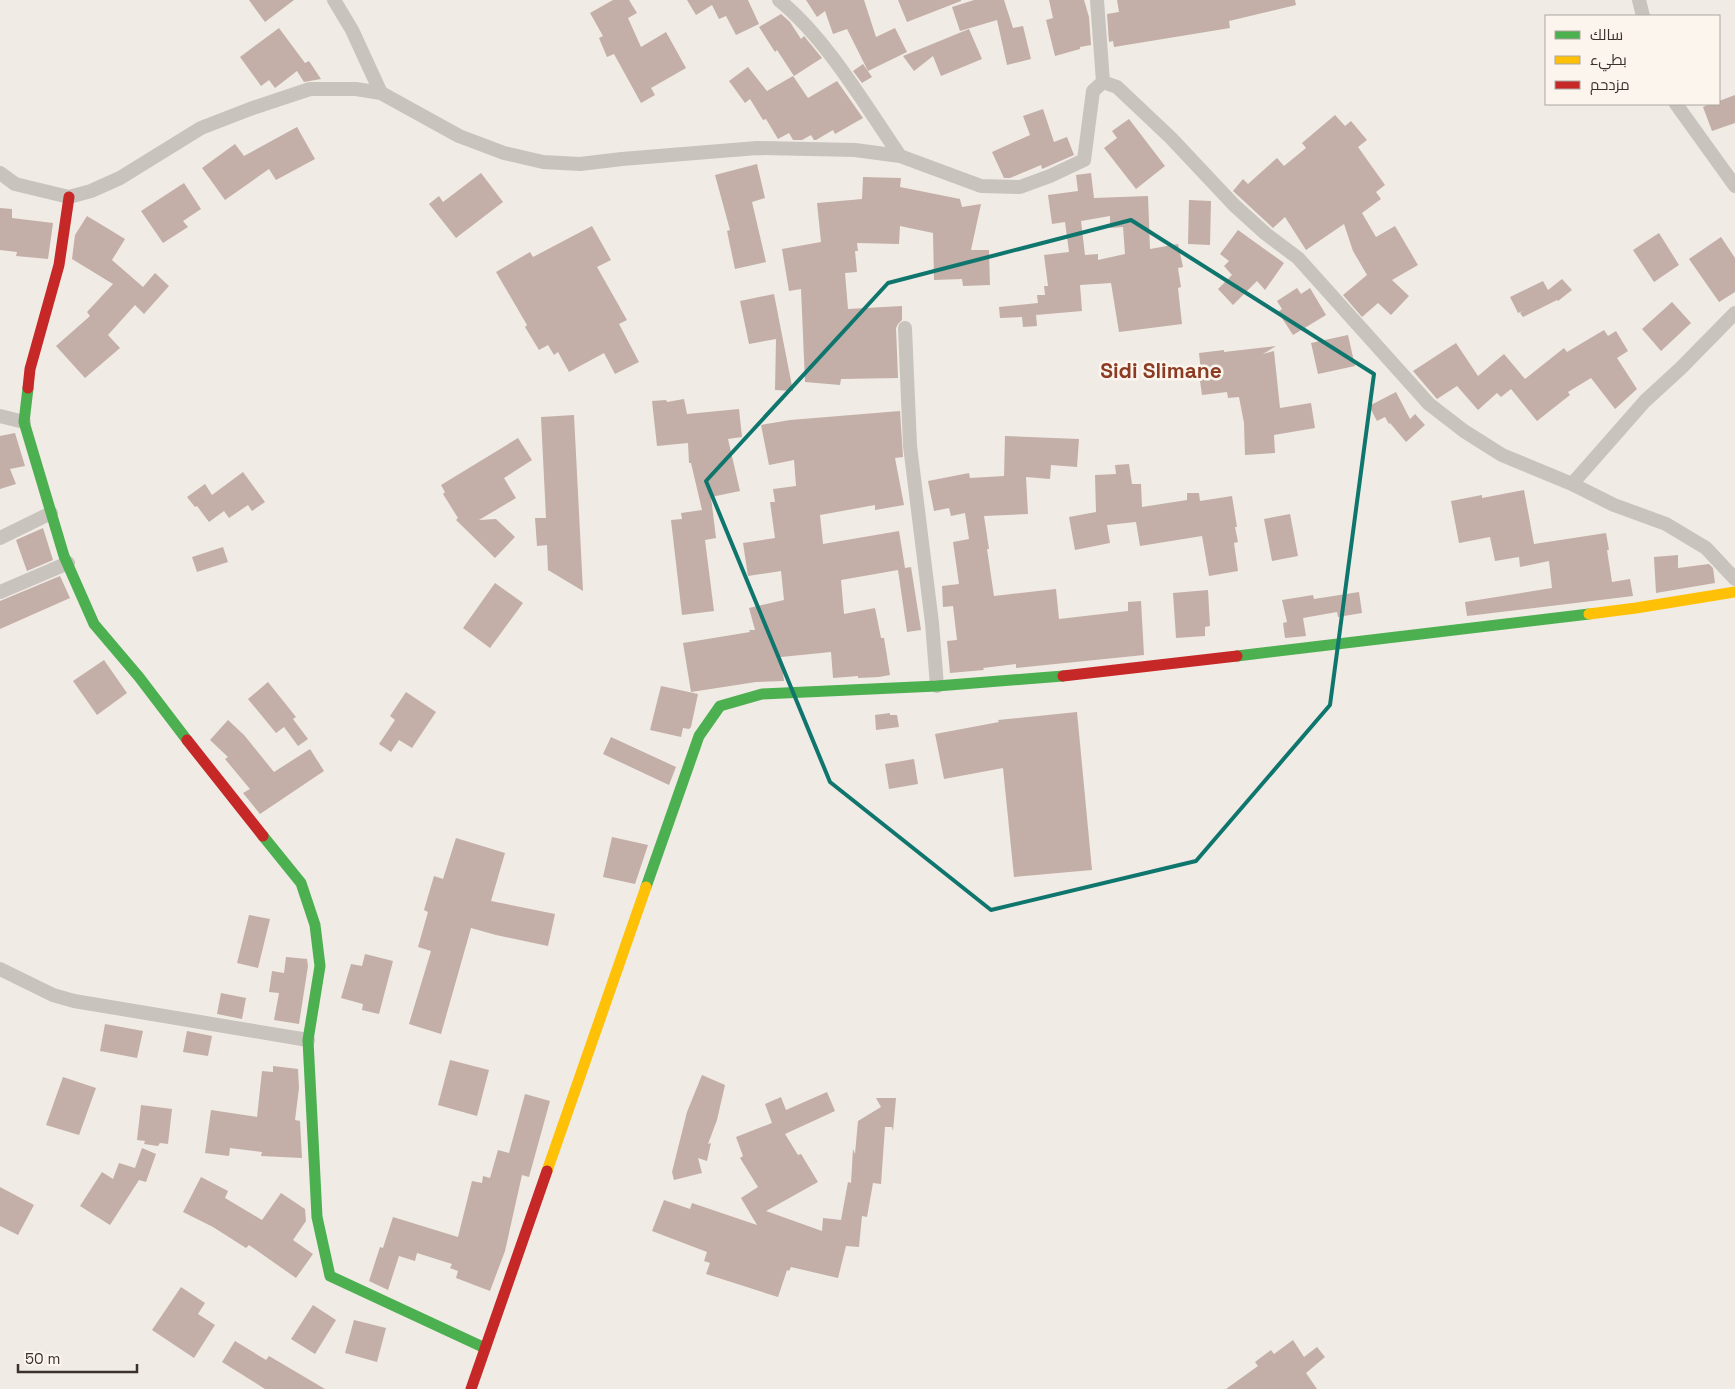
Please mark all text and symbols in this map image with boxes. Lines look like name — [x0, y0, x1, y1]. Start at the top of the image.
legend — [1545, 15, 1720, 105]
text: سالك — [1590, 25, 1623, 44]
text: بطيء — [1590, 50, 1627, 72]
text: مزدحم — [1590, 75, 1630, 95]
district label: Sidi Slimane — [1100, 357, 1222, 384]
scale bar — [18, 1342, 136, 1374]
text: 50 m — [25, 1349, 60, 1368]

